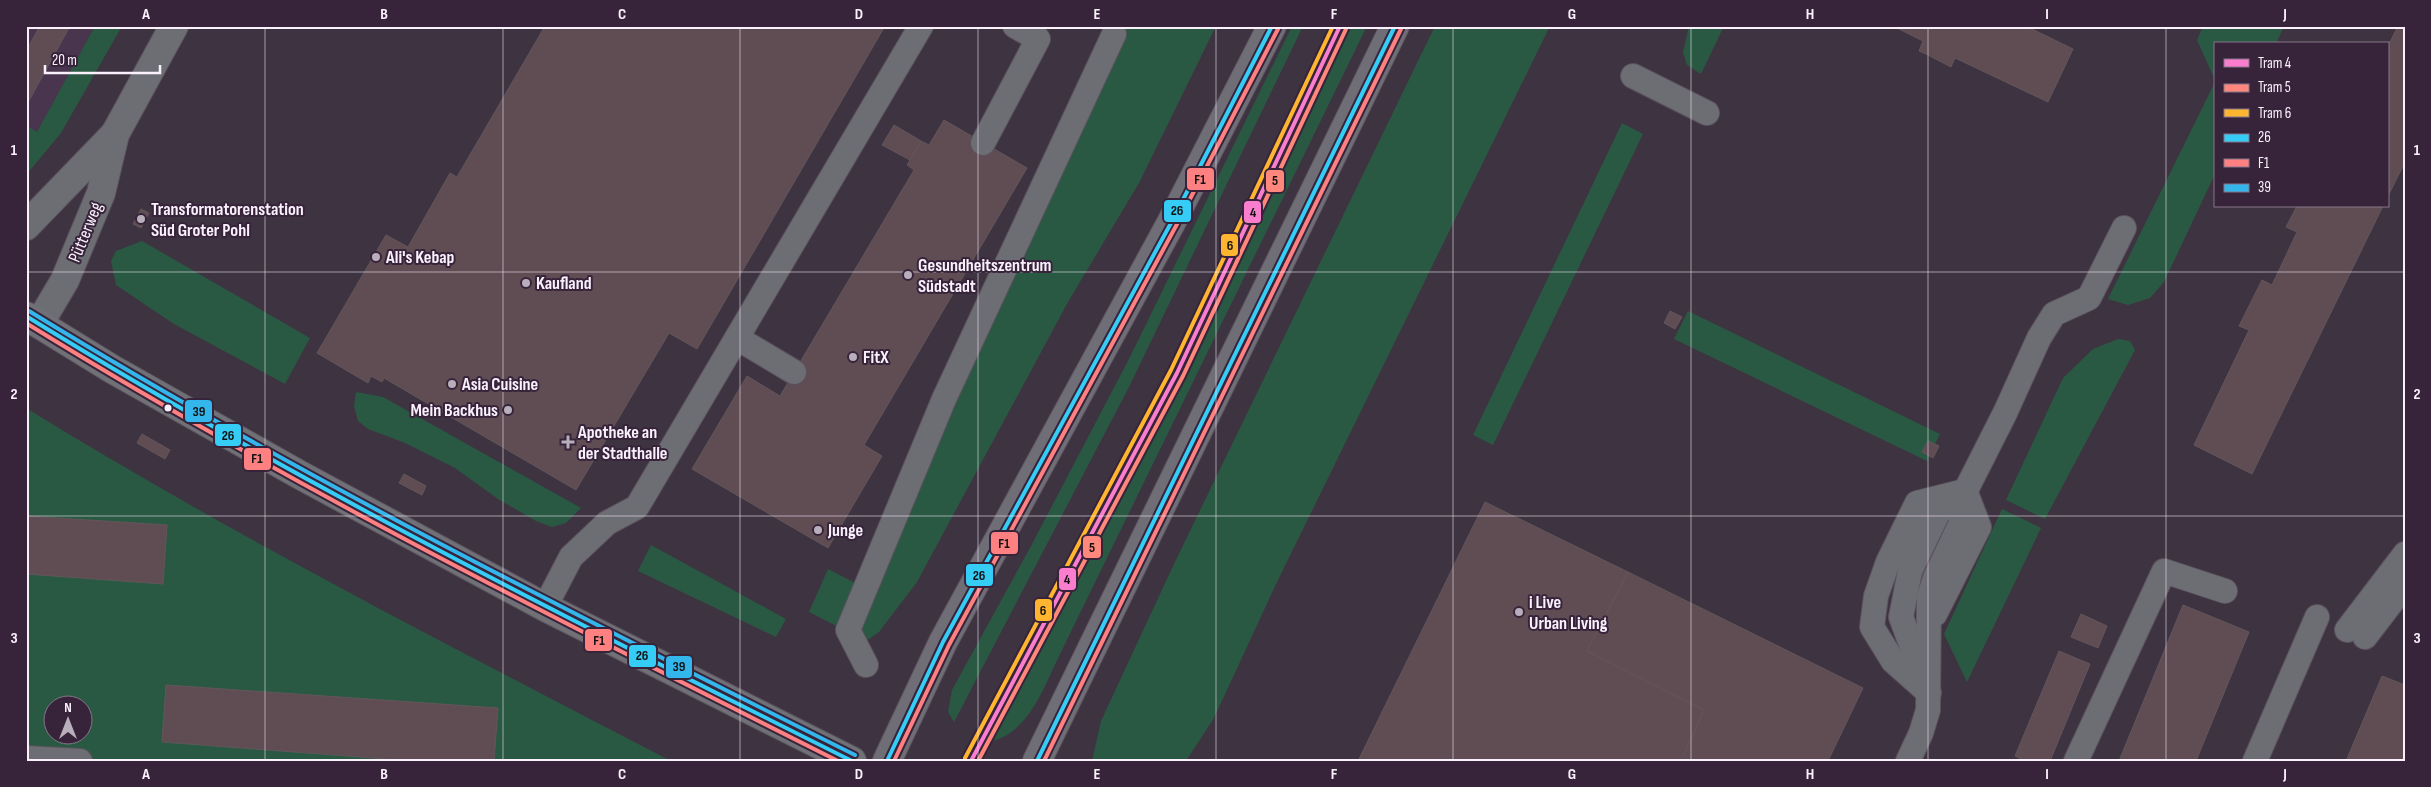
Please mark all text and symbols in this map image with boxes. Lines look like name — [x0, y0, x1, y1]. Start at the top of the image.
text: A — [141, 5, 150, 24]
text: B — [380, 5, 388, 24]
text: C — [618, 5, 626, 24]
text: D — [855, 5, 863, 24]
text: E — [1094, 5, 1101, 24]
text: F — [1331, 5, 1338, 24]
text: G — [1568, 5, 1576, 24]
text: H — [1806, 5, 1814, 24]
text: I — [2045, 5, 2049, 24]
text: J — [2282, 5, 2287, 24]
scale bar — [45, 42, 160, 74]
legend — [2214, 42, 2388, 208]
text: 20 m — [52, 51, 77, 70]
text: Tram 4 — [2258, 54, 2291, 73]
text: Tram 5 — [2258, 78, 2291, 97]
text: Tram 6 — [2258, 104, 2291, 123]
text: 26 — [2258, 128, 2271, 147]
text: 1 — [11, 141, 18, 160]
text: 1 — [2414, 141, 2421, 160]
text: F1 — [2258, 154, 2270, 173]
line badge: F1 — [1186, 167, 1215, 191]
line badge: 5 — [1265, 169, 1285, 193]
text: F1 — [1194, 171, 1206, 188]
text: 5 — [1272, 172, 1278, 189]
text: 39 — [2258, 178, 2271, 197]
street label: Pütterweg — [64, 199, 107, 265]
place label: Transformatorenstation Süd Groter Pohl — [151, 199, 304, 241]
line badge: 26 — [1163, 199, 1192, 223]
line badge: 4 — [1243, 200, 1262, 224]
text: 26 — [1171, 202, 1184, 219]
text: 4 — [1250, 204, 1257, 221]
marker: Transformatorenstation Süd Groter Pohl — [135, 213, 147, 225]
line badge: 6 — [1220, 233, 1239, 257]
text: 6 — [1227, 237, 1234, 254]
place label: Ali's Kebap — [385, 247, 455, 268]
marker: Ali's Kebap — [370, 251, 382, 263]
place label: Gesundheitszentrum Südstadt — [918, 255, 1052, 297]
marker: Gesundheitszentrum Südstadt — [902, 269, 914, 281]
place label: Kaufland — [536, 273, 592, 294]
marker: Kaufland — [520, 277, 532, 289]
place label: FitX — [863, 347, 889, 368]
marker: FitX — [847, 351, 859, 363]
place label: Asia Cuisine — [461, 374, 538, 395]
marker: Asia Cuisine — [446, 378, 458, 390]
text: 2 — [10, 385, 18, 404]
text: 2 — [2413, 385, 2421, 404]
line badge: 39 — [184, 399, 213, 423]
place label: Mein Backhus — [410, 400, 498, 421]
unlabelled marker — [163, 403, 173, 413]
text: 39 — [193, 403, 206, 420]
marker: Mein Backhus — [502, 404, 514, 416]
place label: Apotheke an der Stadthalle — [577, 422, 667, 464]
line badge: 26 — [214, 423, 242, 447]
text: 26 — [222, 427, 235, 444]
marker: Apotheke an der Stadthalle — [562, 436, 574, 448]
line badge: F1 — [243, 447, 272, 471]
text: F1 — [251, 450, 263, 467]
place label: Junge — [827, 520, 863, 541]
marker: Junge — [812, 524, 824, 536]
line badge: F1 — [990, 531, 1019, 555]
text: F1 — [998, 535, 1010, 552]
line badge: 5 — [1082, 535, 1102, 559]
text: 5 — [1089, 539, 1095, 556]
line badge: 26 — [965, 563, 994, 587]
text: 26 — [973, 567, 986, 584]
line badge: 4 — [1058, 567, 1077, 591]
text: 4 — [1064, 571, 1071, 588]
place label: i Live Urban Living — [1529, 592, 1608, 634]
line badge: 6 — [1034, 598, 1053, 622]
text: 6 — [1040, 602, 1047, 619]
marker: i Live Urban Living — [1513, 606, 1525, 618]
line badge: F1 — [584, 628, 613, 652]
text: 3 — [10, 629, 18, 648]
text: 3 — [2413, 629, 2421, 648]
text: F1 — [593, 632, 605, 649]
line badge: 26 — [628, 644, 657, 668]
text: 26 — [636, 647, 649, 664]
line badge: 39 — [665, 655, 693, 679]
text: 39 — [673, 658, 686, 675]
north arrow — [42, 694, 92, 744]
text: N — [64, 699, 72, 716]
text: A — [141, 765, 150, 784]
text: B — [380, 765, 388, 784]
text: C — [618, 765, 626, 784]
text: D — [855, 765, 863, 784]
text: E — [1094, 765, 1101, 784]
text: F — [1331, 765, 1338, 784]
text: G — [1568, 765, 1576, 784]
text: H — [1806, 765, 1814, 784]
text: I — [2045, 765, 2049, 784]
text: J — [2282, 765, 2287, 784]

